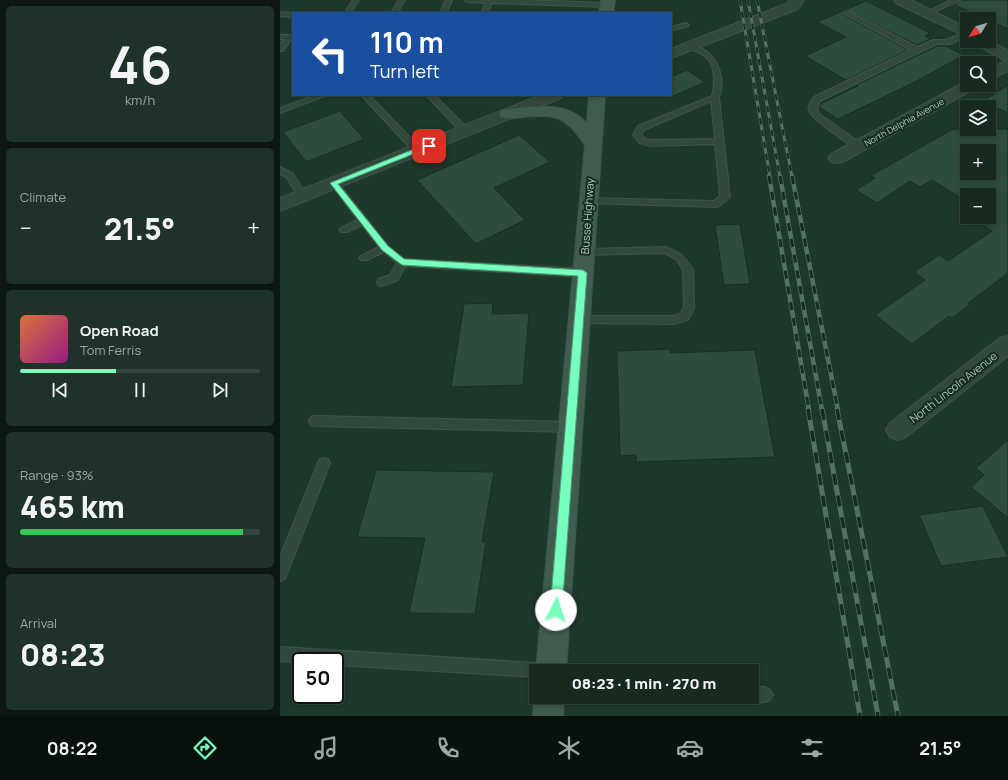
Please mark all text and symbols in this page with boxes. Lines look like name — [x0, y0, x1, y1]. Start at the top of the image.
north arrow — [960, 12, 996, 48]
map controls — [960, 12, 996, 224]
text: 110 m — [370, 23, 444, 61]
icon: left — [304, 28, 356, 80]
text: 46 — [108, 29, 172, 100]
button: search — [960, 56, 996, 92]
text: Turn left — [370, 59, 440, 83]
text: km/h — [125, 91, 155, 109]
street label: North Delphia Avenue — [862, 95, 946, 149]
button: layers — [960, 100, 996, 136]
pin — [412, 129, 446, 163]
icon: arrive — [418, 135, 440, 157]
button: + — [960, 144, 996, 180]
street label: Busse Highway — [577, 177, 597, 255]
text: Climate — [20, 188, 66, 206]
button: − — [960, 188, 996, 224]
text: 21.5° — [104, 208, 175, 249]
text: − — [20, 213, 32, 243]
text: + — [247, 213, 260, 243]
text: Open Road — [80, 320, 159, 341]
text: Tom Ferris — [80, 341, 141, 359]
street label: North Lincoln Avenue — [906, 348, 1000, 426]
icon: previous — [49, 379, 71, 401]
icon: pause — [129, 379, 151, 401]
icon: next — [209, 379, 231, 401]
text: Range · 93% — [20, 466, 94, 484]
text: 465 km — [20, 486, 125, 527]
position arrow — [535, 589, 577, 631]
text: Arrival — [20, 614, 57, 632]
text: 08:23 — [20, 634, 105, 675]
speed limit sign: 50 — [292, 652, 344, 704]
text: 08:23 · 1 min · 270 m — [572, 673, 716, 694]
icon: directions — [191, 734, 219, 762]
icon: music — [312, 734, 340, 762]
icon: phone — [434, 734, 462, 762]
icon: climate — [555, 734, 583, 762]
icon: car — [676, 734, 704, 762]
icon: filters — [798, 734, 826, 762]
text: 08:22 — [47, 736, 97, 760]
text: 21.5° — [919, 736, 961, 760]

